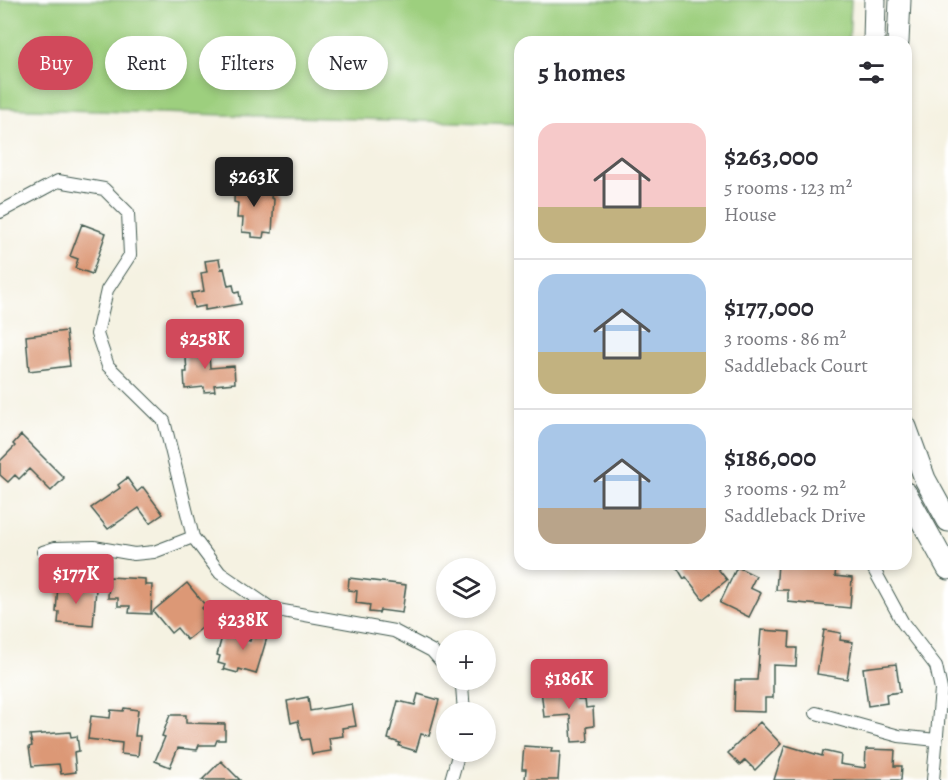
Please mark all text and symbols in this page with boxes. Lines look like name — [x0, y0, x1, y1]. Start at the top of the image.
chip: Buy — [18, 36, 93, 90]
chip: Rent — [105, 36, 187, 90]
chip: Filters — [199, 36, 296, 90]
chip: New — [308, 36, 388, 90]
text: 5 homes — [538, 55, 626, 90]
icon: filters — [855, 56, 888, 89]
text: $263,000 — [724, 139, 818, 174]
icon: home — [586, 147, 658, 219]
pin: $263K — [212, 157, 296, 208]
text: $263K — [229, 163, 279, 190]
text: 5 rooms · 123 m² — [724, 174, 852, 201]
text: House — [724, 201, 776, 228]
text: $177,000 — [724, 290, 814, 325]
icon: home — [586, 298, 658, 370]
pin: $258K — [163, 319, 247, 370]
text: $258K — [180, 325, 230, 352]
text: 3 rooms · 86 m² — [724, 325, 846, 352]
text: Saddleback Court — [724, 352, 868, 379]
text: $186,000 — [724, 440, 816, 475]
icon: home — [586, 448, 658, 520]
text: 3 rooms · 92 m² — [724, 475, 846, 502]
text: Saddleback Drive — [724, 502, 866, 529]
pin: $177K — [34, 554, 118, 605]
map controls — [436, 558, 496, 762]
button: layers — [436, 558, 496, 618]
text: $177K — [53, 560, 99, 587]
pin: $238K — [201, 600, 285, 651]
text: $238K — [218, 606, 268, 633]
button: + — [436, 630, 496, 690]
pin: $186K — [527, 659, 611, 710]
text: $186K — [545, 665, 593, 692]
button: − — [436, 702, 496, 762]

